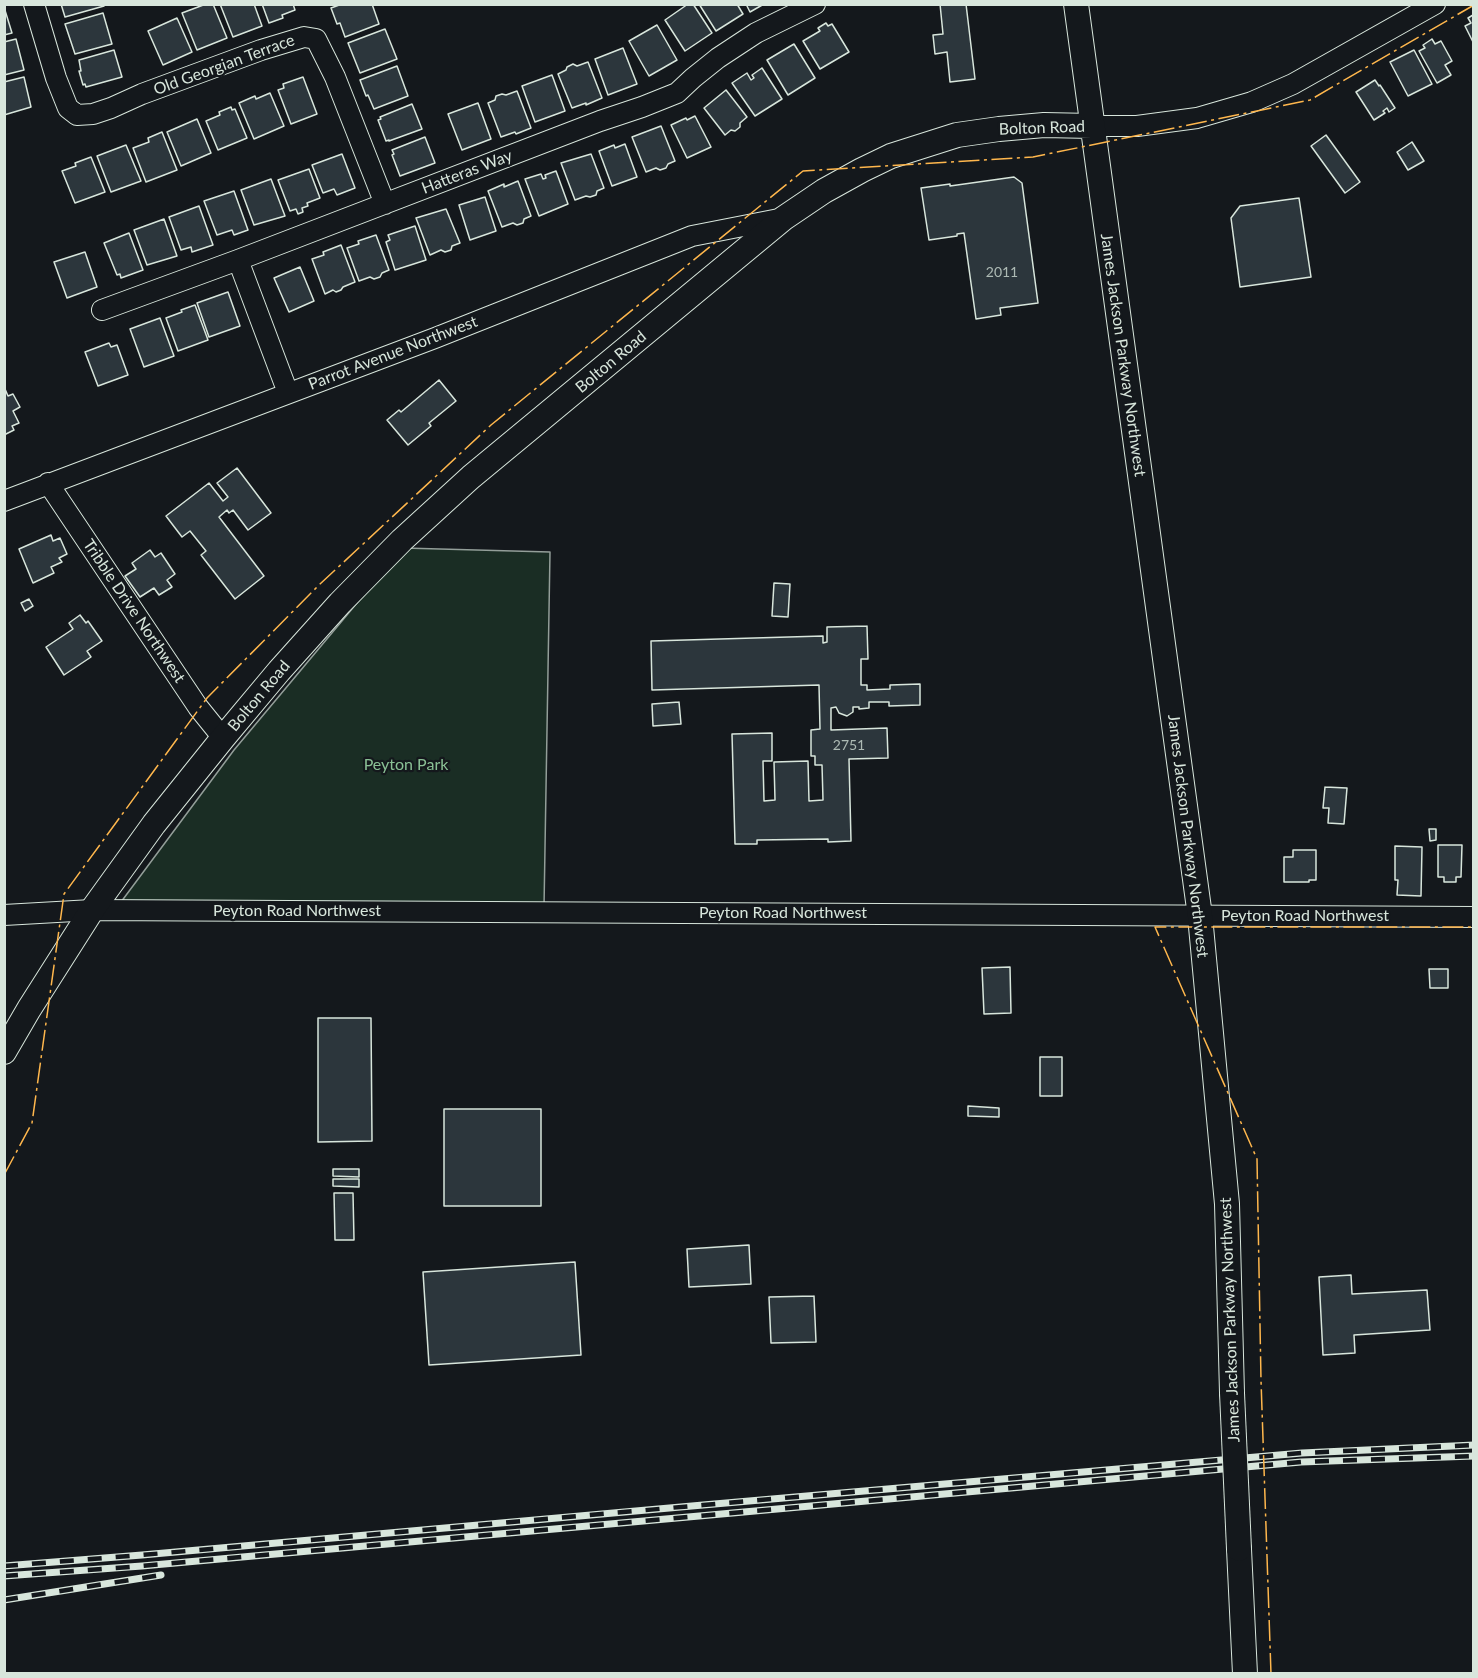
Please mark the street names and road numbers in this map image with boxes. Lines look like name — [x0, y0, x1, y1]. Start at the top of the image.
street label: Old Georgian Terrace — [151, 31, 297, 99]
street label: Bolton Road — [999, 117, 1085, 139]
street label: Hatteras Way — [419, 146, 515, 198]
street label: James Jackson Parkway Northwest — [1096, 232, 1150, 478]
street label: Parrot Avenue Northwest — [306, 312, 480, 394]
street label: Bolton Road — [572, 327, 650, 397]
street label: Tribble Drive Northwest — [79, 536, 189, 686]
street label: Bolton Road — [224, 657, 294, 735]
street label: James Jackson Parkway Northwest — [1164, 713, 1212, 959]
street label: Peyton Road Northwest — [213, 901, 381, 921]
street label: Peyton Road Northwest — [699, 903, 867, 923]
street label: Peyton Road Northwest — [1221, 906, 1389, 926]
street label: James Jackson Parkway Northwest — [1216, 1197, 1244, 1443]

